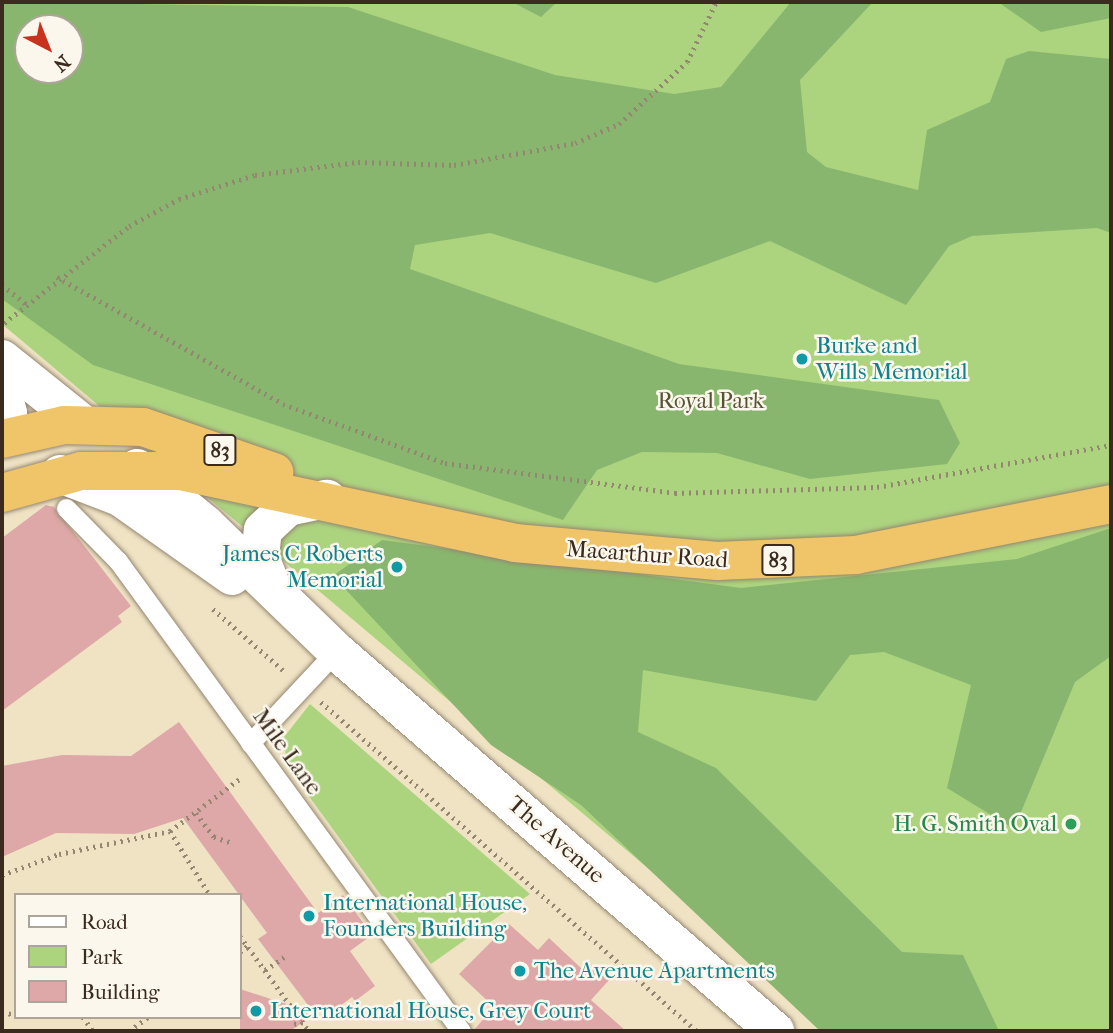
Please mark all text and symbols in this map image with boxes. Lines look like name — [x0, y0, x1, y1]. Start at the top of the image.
north arrow — [14, 14, 84, 84]
text: N — [49, 50, 74, 76]
place label: Burke and Wills Memorial — [816, 332, 968, 386]
marker: Burke and Wills Memorial — [794, 351, 810, 367]
park label: Royal Park — [658, 387, 764, 415]
road number: 83 — [202, 433, 238, 468]
street label: Macarthur Road — [565, 536, 729, 574]
place label: James C Roberts Memorial — [222, 540, 383, 594]
road number: 83 — [760, 542, 796, 578]
marker: James C Roberts Memorial — [389, 559, 405, 575]
street label: Mile Lane — [247, 704, 327, 800]
street label: The Avenue — [502, 790, 610, 890]
place label: H. G. Smith Oval — [894, 810, 1057, 838]
marker: H. G. Smith Oval — [1063, 816, 1079, 832]
place label: International House, Founders Building — [323, 889, 527, 943]
legend — [14, 893, 242, 1019]
marker: International House, Founders Building — [301, 908, 317, 924]
text: Road — [81, 910, 128, 934]
text: Park — [81, 945, 123, 969]
place label: The Avenue Apartments — [534, 957, 775, 985]
marker: The Avenue Apartments — [512, 963, 528, 979]
text: Building — [81, 980, 159, 1004]
place label: International House, Grey Court — [270, 997, 591, 1025]
marker: International House, Grey Court — [248, 1003, 264, 1019]

